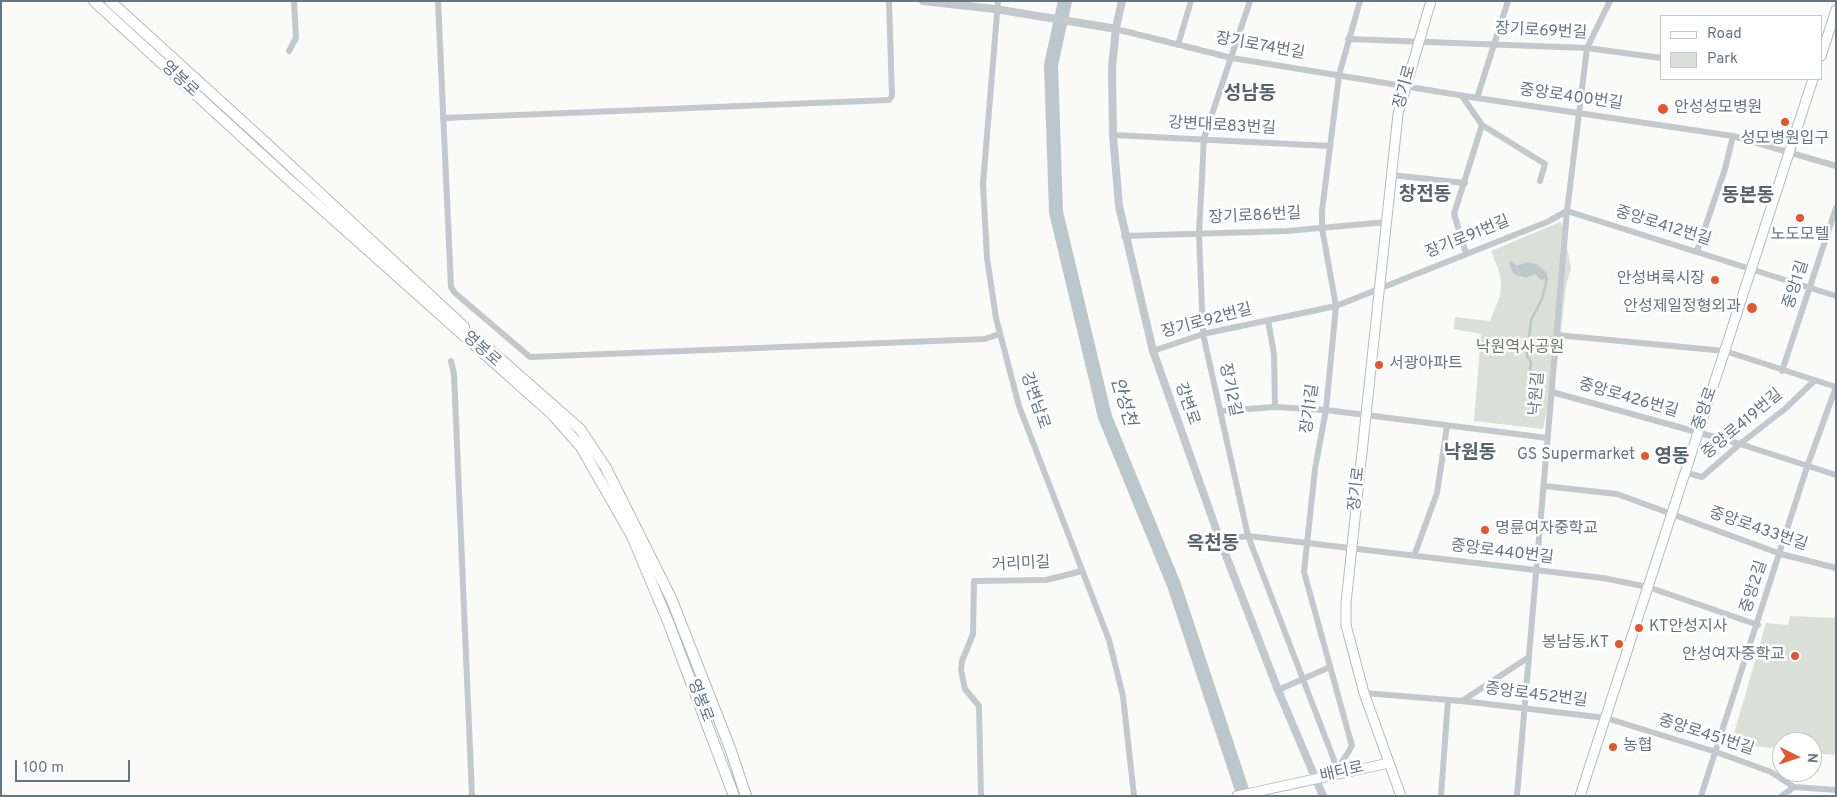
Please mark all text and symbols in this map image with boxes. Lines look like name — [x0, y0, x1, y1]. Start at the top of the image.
legend — [1660, 15, 1822, 80]
street label: 장기로69번길 — [1494, 20, 1588, 44]
text: Road — [1707, 25, 1742, 44]
street label: 장기로74번길 — [1214, 30, 1306, 64]
text: Park — [1707, 50, 1738, 69]
street label: 영봉로 — [156, 58, 202, 102]
street label: 장기로 — [1391, 63, 1421, 111]
street label: 중앙로400번길 — [1518, 81, 1624, 115]
district label: 성남동 — [1224, 84, 1276, 106]
place label: 안성성모병원 — [1674, 99, 1762, 119]
marker: 안성성모병원 — [1656, 102, 1670, 116]
street label: 강변대로83번길 — [1168, 115, 1276, 139]
marker: 성모병원입구 — [1779, 116, 1791, 128]
place label: 성모병원입구 — [1741, 130, 1829, 150]
district label: 창전동 — [1399, 185, 1451, 207]
district label: 동본동 — [1722, 186, 1774, 208]
street label: 중앙로412번길 — [1613, 203, 1713, 251]
street label: 장기로86번길 — [1208, 205, 1302, 229]
street label: 장기로91번길 — [1423, 212, 1513, 264]
marker: 노도모텔 — [1794, 212, 1806, 224]
place label: 노도모텔 — [1771, 226, 1829, 246]
street label: 중앙1길 — [1780, 258, 1814, 312]
place label: 안성벼룩시장 — [1617, 270, 1705, 290]
marker: 안성벼룩시장 — [1709, 274, 1721, 286]
place label: 안성제일정형외과 — [1623, 298, 1741, 318]
street label: 장기로92번길 — [1160, 301, 1254, 343]
marker: 안성제일정형외과 — [1745, 301, 1759, 315]
street label: 영봉로 — [458, 328, 504, 372]
park label: 낙원역사공원 — [1476, 339, 1564, 359]
place label: 서광아파트 — [1389, 355, 1463, 375]
marker: 서광아파트 — [1373, 359, 1385, 371]
street label: 장기2길 — [1214, 362, 1244, 418]
street label: 강변남로 — [1015, 370, 1053, 432]
street label: 낙원길 — [1527, 371, 1549, 417]
water label: 안성천 — [1104, 375, 1140, 429]
street label: 중앙로426번길 — [1576, 376, 1680, 422]
street label: 강변로 — [1170, 380, 1202, 428]
street label: 장기1길 — [1298, 383, 1324, 435]
street label: 중앙로 — [1690, 385, 1722, 433]
street label: 중앙로419번길 — [1699, 386, 1787, 464]
district label: 낙원동 — [1444, 443, 1496, 465]
place label: GS Supermarket — [1517, 446, 1635, 466]
district label: 영동 — [1655, 447, 1689, 469]
marker: GS Supermarket — [1639, 450, 1651, 462]
street label: 장기로 — [1346, 466, 1370, 512]
street label: 중앙로433번길 — [1706, 504, 1810, 556]
place label: 명륜여자중학교 — [1495, 520, 1598, 540]
marker: 명륜여자중학교 — [1479, 524, 1491, 536]
district label: 옥천동 — [1187, 534, 1239, 556]
street label: 중앙로440번길 — [1449, 537, 1555, 569]
street label: 거리미길 — [991, 554, 1051, 576]
street label: 중앙2길 — [1738, 558, 1772, 616]
place label: KT안성지사 — [1649, 618, 1727, 638]
marker: KT안성지사 — [1633, 622, 1645, 634]
place label: 봉남동.KT — [1542, 634, 1609, 654]
marker: 봉남동.KT — [1613, 638, 1625, 650]
place label: 안성여자중학교 — [1682, 646, 1785, 666]
marker: 안성여자중학교 — [1789, 650, 1801, 662]
street label: 영봉로 — [682, 677, 716, 725]
street label: 중앙로452번길 — [1484, 680, 1588, 712]
street label: 중앙로451번길 — [1656, 712, 1756, 760]
north arrow — [1772, 732, 1822, 782]
place label: 농협 — [1623, 737, 1652, 757]
marker: 농협 — [1607, 741, 1619, 753]
scale bar — [18, 750, 132, 782]
text: N — [1803, 752, 1820, 764]
text: 100 m — [23, 759, 64, 778]
street label: 배티로 — [1318, 759, 1366, 787]

